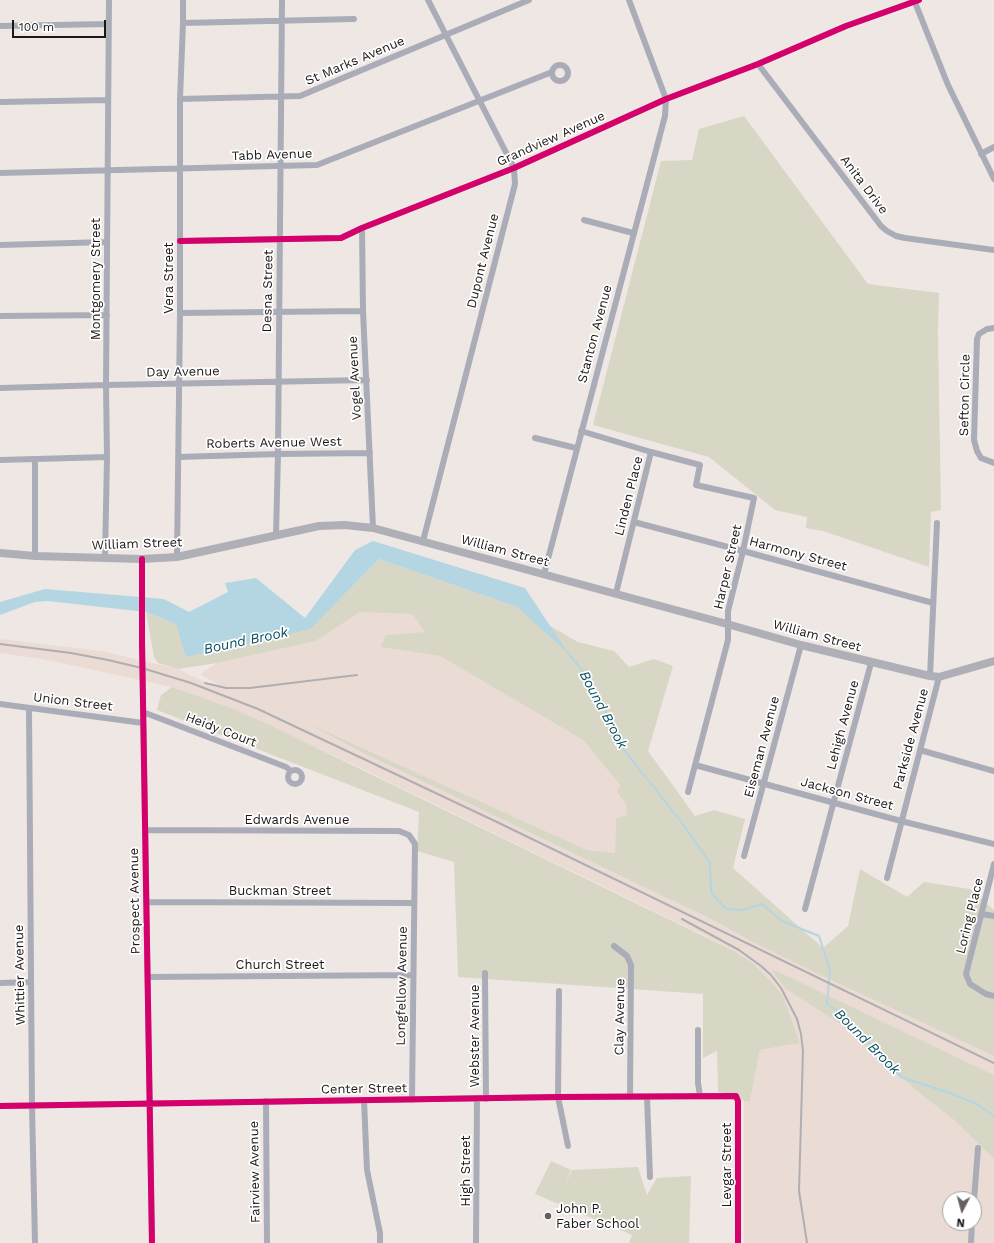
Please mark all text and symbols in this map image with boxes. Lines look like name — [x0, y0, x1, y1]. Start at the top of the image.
scale bar — [14, 12, 108, 38]
text: 100 m — [19, 20, 54, 34]
street label: St Marks Avenue — [303, 33, 407, 89]
street label: Grandview Avenue — [494, 108, 608, 170]
street label: Tabb Avenue — [231, 146, 313, 164]
street label: Anita Drive — [837, 152, 891, 218]
street label: Dupont Avenue — [464, 212, 502, 310]
street label: Montgomery Street — [88, 218, 104, 340]
street label: Vera Street — [161, 242, 177, 314]
street label: Desna Street — [259, 250, 277, 332]
street label: Stanton Avenue — [574, 283, 616, 385]
street label: Vogel Avenue — [345, 335, 365, 421]
street label: Sefton Circle — [956, 354, 974, 436]
street label: Day Avenue — [146, 364, 220, 380]
street label: Roberts Avenue West — [206, 434, 342, 452]
street label: Linden Place — [612, 455, 646, 537]
street label: Harper Street — [711, 523, 745, 611]
street label: William Street — [459, 532, 551, 570]
street label: Harmony Street — [747, 533, 849, 575]
street label: William Street — [91, 535, 183, 553]
street label: William Street — [771, 617, 863, 655]
water label: Bound Brook — [202, 624, 290, 658]
water label: Bound Brook — [575, 668, 631, 752]
street label: Lehigh Avenue — [824, 679, 862, 771]
street label: Parkside Avenue — [890, 687, 932, 791]
street label: Union Street — [32, 689, 114, 715]
street label: Eiseman Avenue — [741, 695, 783, 799]
street label: Heidy Court — [183, 709, 259, 751]
street label: Jackson Street — [799, 774, 895, 814]
street label: Edwards Avenue — [245, 812, 349, 828]
street label: Prospect Avenue — [126, 848, 144, 954]
street label: Loring Place — [953, 876, 987, 956]
street label: Buckman Street — [229, 883, 331, 899]
street label: Whittier Avenue — [11, 925, 29, 1025]
street label: Longfellow Avenue — [393, 926, 411, 1046]
street label: Church Street — [236, 957, 324, 973]
street label: Clay Avenue — [612, 978, 628, 1056]
street label: Webster Avenue — [467, 984, 483, 1088]
water label: Bound Brook — [831, 1006, 903, 1078]
street label: Center Street — [321, 1080, 407, 1098]
street label: Fairview Avenue — [246, 1121, 264, 1223]
street label: Levgar Street — [719, 1123, 735, 1207]
street label: High Street — [458, 1135, 474, 1207]
north arrow — [942, 1191, 982, 1231]
place label: John P. Faber School — [556, 1201, 639, 1232]
marker: John P. Faber School — [543, 1211, 553, 1221]
text: N — [956, 1216, 966, 1229]

